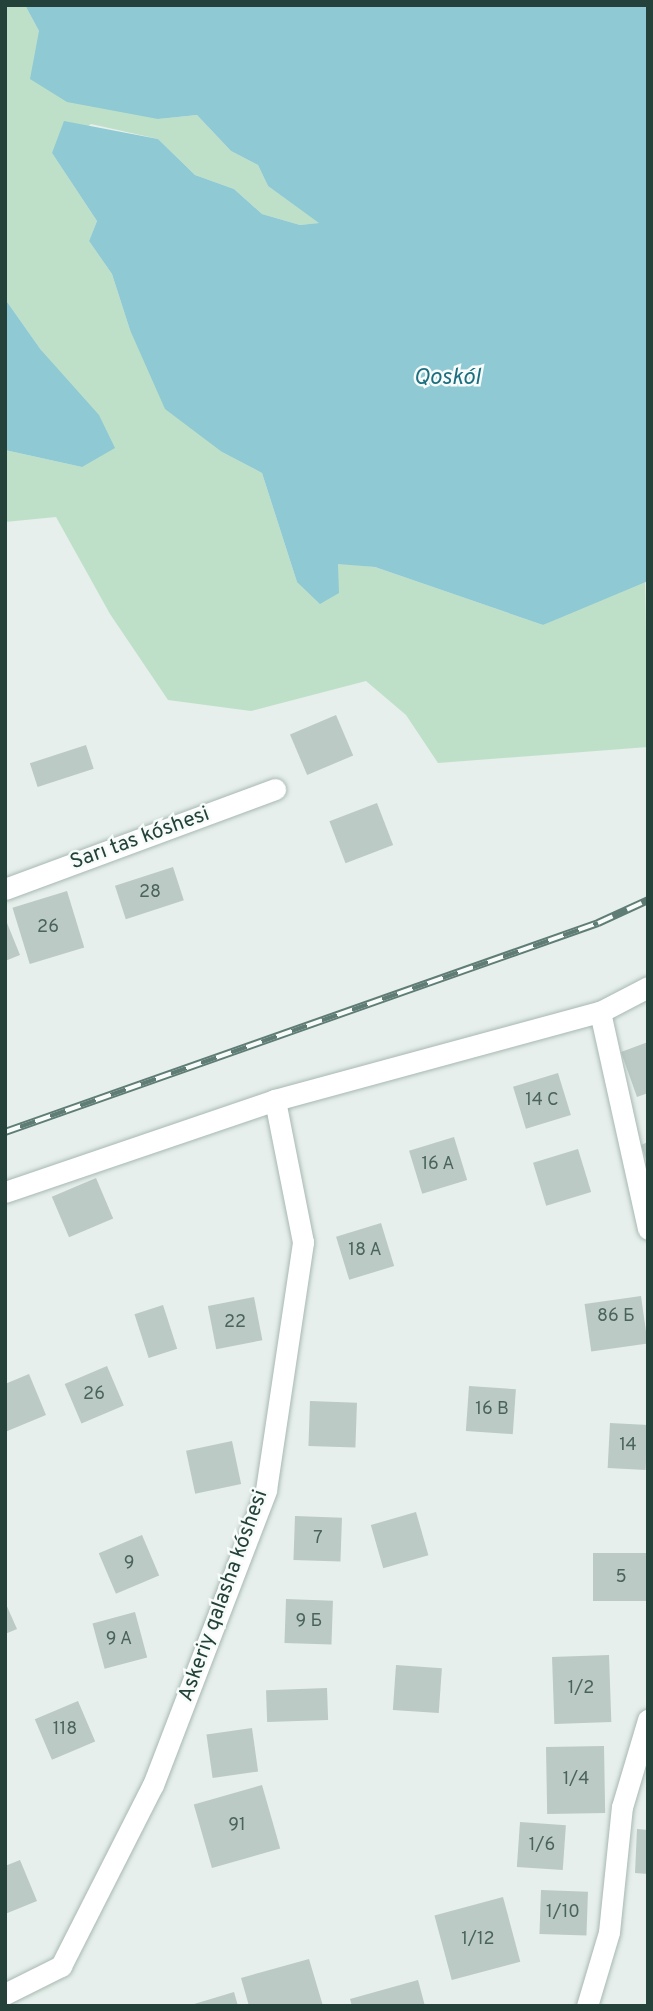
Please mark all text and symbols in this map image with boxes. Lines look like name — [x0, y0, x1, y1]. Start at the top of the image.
water label: Qoskól — [414, 365, 480, 393]
street label: Sarı tas kóshesi — [67, 802, 213, 876]
house number: 28 — [139, 882, 161, 904]
house number: 26 — [37, 917, 59, 939]
house number: 14 С — [525, 1090, 559, 1112]
house number: 16 А — [421, 1154, 455, 1176]
house number: 18 А — [348, 1240, 382, 1262]
house number: 86 Б — [597, 1306, 635, 1328]
house number: 22 — [224, 1312, 246, 1334]
house number: 26 — [83, 1384, 105, 1406]
house number: 16 В — [475, 1399, 509, 1421]
house number: 14 — [619, 1435, 637, 1457]
street label: Askeriy qalasha kóshesi — [174, 1487, 274, 1705]
house number: 7 — [313, 1528, 323, 1550]
house number: 9 — [124, 1553, 134, 1575]
house number: 5 — [615, 1567, 627, 1589]
house number: 9 Б — [296, 1611, 322, 1633]
house number: 9 А — [105, 1629, 133, 1651]
house number: 1/2 — [568, 1678, 594, 1700]
house number: 118 — [53, 1719, 77, 1741]
house number: 1/4 — [563, 1769, 589, 1791]
house number: 91 — [228, 1815, 246, 1837]
house number: 1/6 — [529, 1835, 555, 1857]
house number: 1/10 — [546, 1902, 580, 1924]
house number: 1/12 — [461, 1929, 495, 1951]

